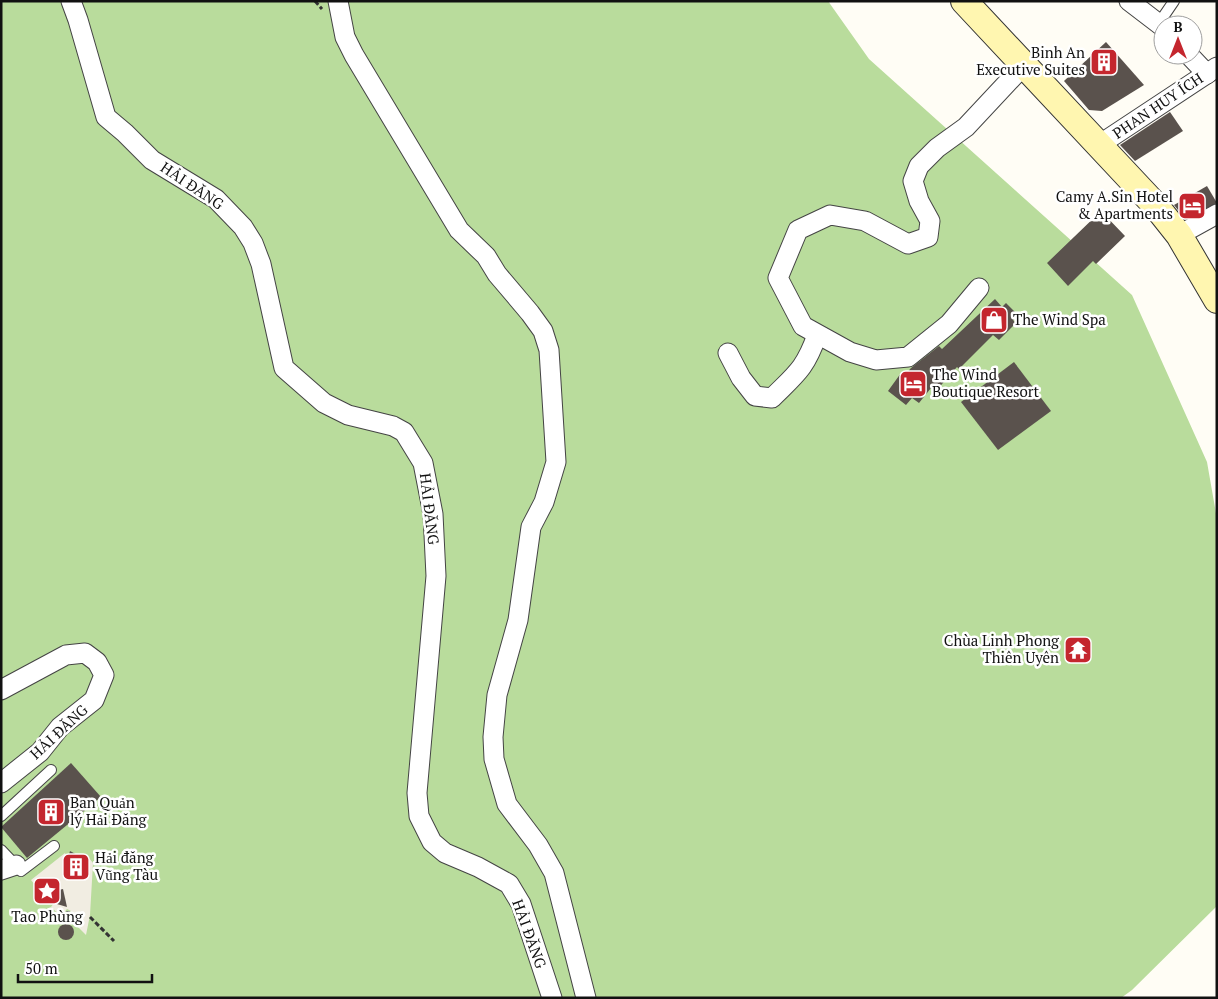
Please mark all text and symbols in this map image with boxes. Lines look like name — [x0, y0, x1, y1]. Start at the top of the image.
north arrow — [1153, 15, 1203, 65]
text: B — [1173, 17, 1183, 36]
place label: Binh An Executive Suites — [976, 42, 1085, 79]
building icon: Binh An Executive Suites — [1089, 47, 1119, 77]
street label: PHAN HUY ÍCH — [1108, 68, 1207, 143]
street label: HẢI ĐĂNG — [157, 157, 229, 214]
place label: Camy A.Sin Hotel & Apartments — [1056, 186, 1173, 223]
hotel icon: Camy A.Sin Hotel & Apartments — [1177, 191, 1207, 221]
shop icon: The Wind Spa — [979, 305, 1009, 335]
place label: The Wind Spa — [1013, 309, 1106, 329]
place label: The Wind Boutique Resort — [932, 364, 1040, 401]
hotel icon: The Wind Boutique Resort — [898, 369, 928, 399]
street label: HẢI ĐĂNG — [416, 472, 444, 547]
place label: Chùa Linh Phong Thiên Uyên — [944, 630, 1060, 667]
temple icon: Chùa Linh Phong Thiên Uyên — [1063, 635, 1093, 665]
street label: HẢI ĐĂNG — [25, 699, 92, 763]
place label: Ban Quản lý Hải Đăng — [70, 792, 148, 829]
building icon: Ban Quản lý Hải Đăng — [36, 797, 66, 827]
place label: Hải đăng Vũng Tàu — [95, 847, 158, 884]
building icon: Hải đăng Vũng Tàu — [61, 852, 91, 882]
place icon: Tao Phùng — [32, 876, 62, 906]
street label: HẢI ĐĂNG — [508, 896, 552, 972]
place label: Tao Phùng — [11, 906, 84, 926]
scale bar — [18, 952, 151, 984]
text: 50 m — [25, 958, 58, 978]

